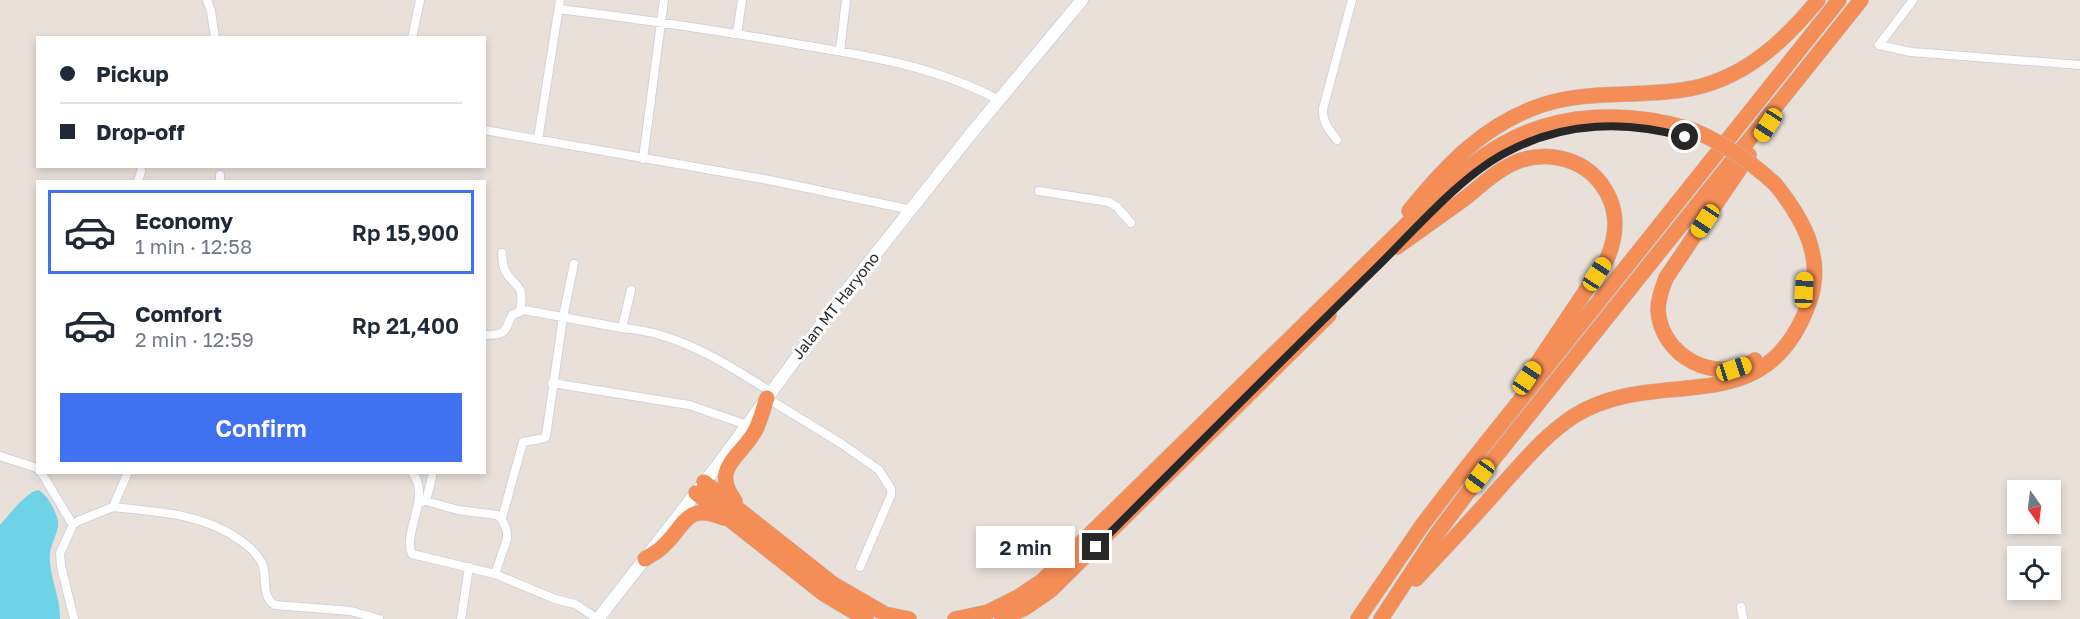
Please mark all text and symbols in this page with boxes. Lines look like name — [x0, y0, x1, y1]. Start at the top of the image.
text: Pickup — [96, 60, 169, 87]
car — [1751, 105, 1785, 145]
text: Drop-off — [96, 118, 185, 145]
route start — [1671, 123, 1698, 150]
car — [1687, 201, 1723, 241]
icon: car — [63, 205, 117, 259]
text: Economy — [135, 207, 233, 234]
text: Rp 15,900 — [352, 219, 459, 246]
text: 1 min · 12:58 — [135, 234, 252, 258]
street label: Jalan MT Haryono — [788, 248, 882, 362]
car — [1580, 254, 1614, 294]
car — [1794, 272, 1814, 308]
icon: car — [63, 298, 117, 352]
text: Comfort — [135, 300, 222, 327]
text: Rp 21,400 — [352, 312, 459, 339]
text: 2 min · 12:59 — [135, 327, 254, 351]
car — [1714, 355, 1754, 383]
car — [1509, 358, 1545, 398]
button: Confirm — [60, 393, 462, 462]
car — [1462, 456, 1498, 496]
north arrow — [2007, 480, 2061, 534]
map controls — [2007, 480, 2061, 600]
callout: 2 min — [976, 526, 1075, 568]
route end — [1082, 533, 1109, 560]
text: 2 min — [1000, 535, 1052, 559]
button: locate — [2007, 546, 2061, 600]

